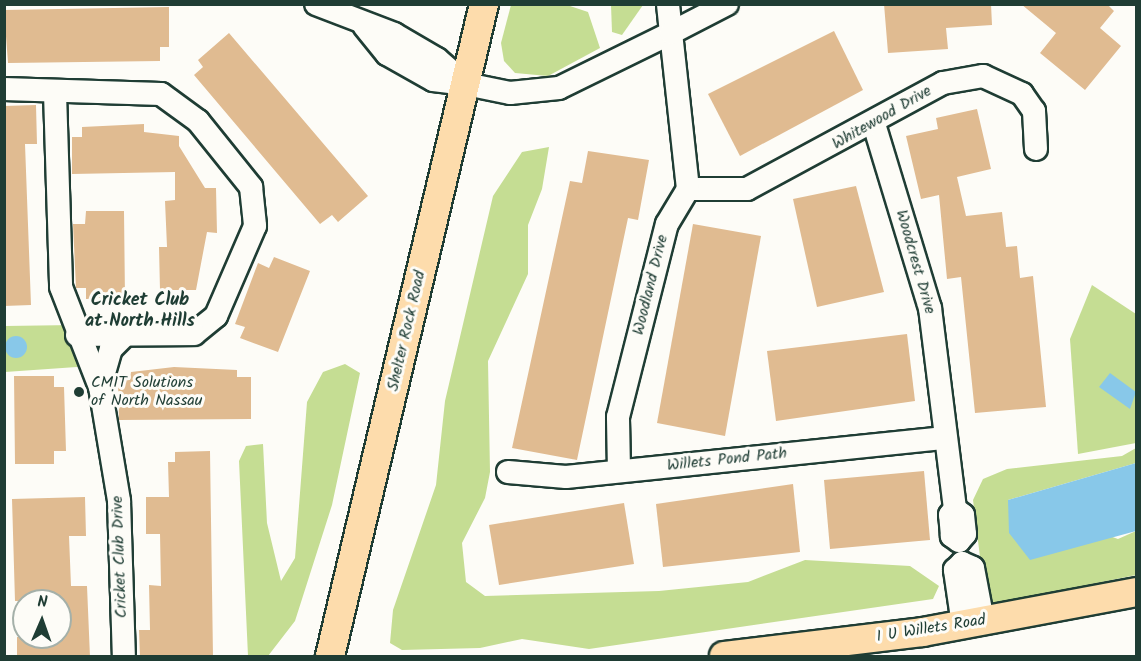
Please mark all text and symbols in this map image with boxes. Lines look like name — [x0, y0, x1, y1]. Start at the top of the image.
street label: Whitewood Drive — [829, 82, 935, 154]
street label: Woodcrest Drive — [891, 208, 939, 316]
street label: Woodland Drive — [629, 233, 673, 337]
street label: Shelter Rock Road — [384, 269, 430, 393]
district label: Cricket Club at North Hills — [85, 291, 195, 334]
place label: CMIT Solutions of North Nassau — [91, 373, 202, 411]
marker: CMIT Solutions of North Nassau — [72, 385, 86, 399]
street label: Willets Pond Path — [666, 444, 788, 476]
street label: Cricket Club Drive — [108, 495, 132, 619]
north arrow — [12, 589, 72, 649]
text: N — [37, 590, 48, 615]
street label: I U Willets Road — [875, 611, 987, 647]

